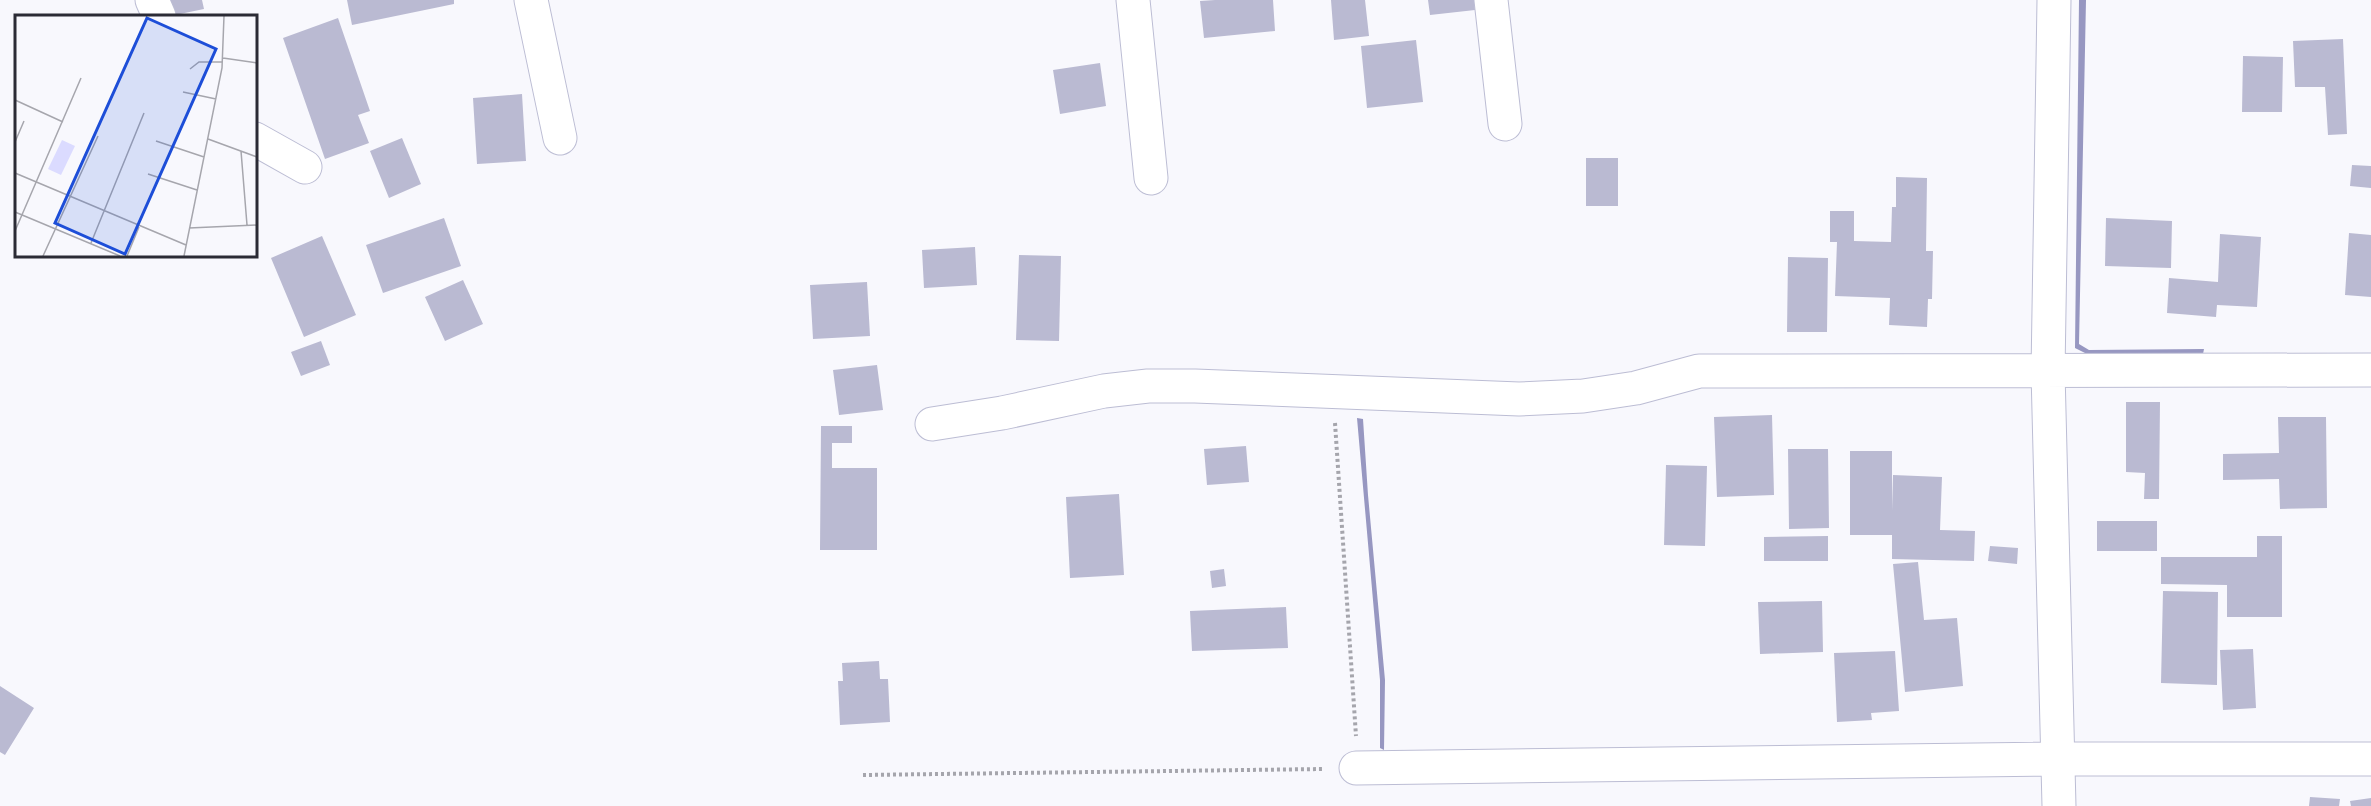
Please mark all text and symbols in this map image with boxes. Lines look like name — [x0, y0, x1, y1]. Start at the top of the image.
inset map — [15, 15, 256, 256]

